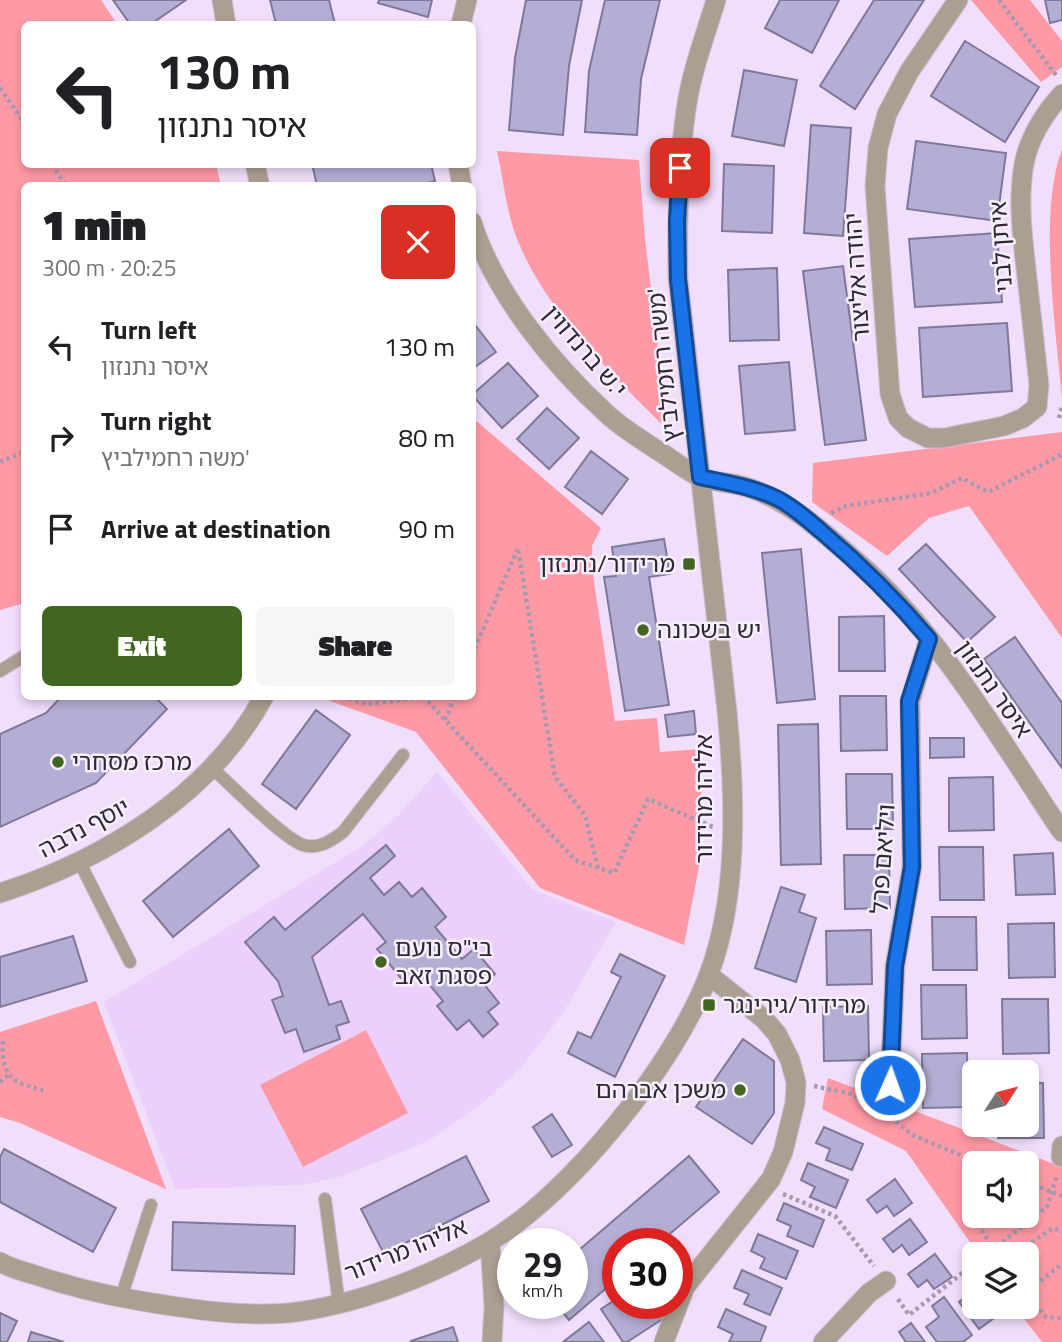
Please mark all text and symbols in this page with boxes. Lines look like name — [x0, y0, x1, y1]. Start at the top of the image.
text: 130 m — [157, 33, 291, 108]
icon: left — [42, 49, 133, 140]
text: איסר נתנזון — [157, 101, 307, 149]
pin — [650, 138, 710, 198]
icon: arrive — [661, 149, 699, 187]
text: 1 min — [42, 192, 146, 256]
street label: איתן לבני — [979, 200, 1021, 294]
button: close — [381, 205, 455, 279]
street label: יהודה אליצור — [834, 211, 878, 343]
text: 300 m · 20:25 — [42, 250, 177, 285]
street label: משה רחמילביץ' — [637, 286, 689, 444]
street label: י.ש ברנדווין — [535, 296, 636, 405]
text: Turn left — [101, 310, 196, 349]
text: 130 m — [384, 327, 455, 366]
icon: left — [42, 328, 80, 366]
text: איסר נתנזון — [101, 349, 209, 384]
text: Turn right — [101, 401, 212, 440]
text: 80 m — [398, 418, 455, 457]
icon: right — [42, 419, 80, 457]
text: משה רחמילביץ' — [101, 440, 250, 475]
text: Arrive at destination — [101, 509, 331, 548]
text: 90 m — [398, 509, 455, 548]
icon: arrive — [42, 510, 80, 548]
place label: מרידור/נתנזון — [539, 545, 675, 581]
marker: מרידור/נתנזון — [681, 556, 697, 572]
button: Exit — [42, 606, 242, 686]
button: Share — [256, 606, 455, 686]
place label: יש בשכונה — [657, 611, 761, 647]
marker: יש בשכונה — [635, 622, 651, 638]
street label: איסר נתנזון — [948, 632, 1042, 745]
street label: אליהו מרידור — [685, 734, 721, 864]
place label: מרכז מסחרי — [72, 743, 192, 779]
marker: מרכז מסחרי — [50, 754, 66, 770]
street label: יוסף נדבה — [31, 788, 136, 866]
street label: ויליאם פרל — [860, 803, 904, 915]
place label: בי"ס נועם פסגת זאב — [395, 929, 492, 993]
marker: בי"ס נועם פסגת זאב — [373, 954, 389, 970]
place label: מרידור/גירינגר — [723, 986, 866, 1022]
marker: מרידור/גירינגר — [701, 997, 717, 1013]
position arrow — [853, 1048, 927, 1122]
north arrow — [962, 1060, 1040, 1138]
map controls — [962, 1060, 1039, 1319]
place label: משכן אברהם — [595, 1071, 726, 1107]
marker: משכן אברהם — [732, 1082, 748, 1098]
button: sound — [962, 1151, 1039, 1228]
street label: אליהו מרידור — [339, 1208, 472, 1290]
speed limit sign: 30 — [602, 1228, 693, 1319]
text: 29 — [523, 1237, 562, 1291]
button: layers — [962, 1242, 1039, 1319]
text: km/h — [522, 1277, 563, 1304]

